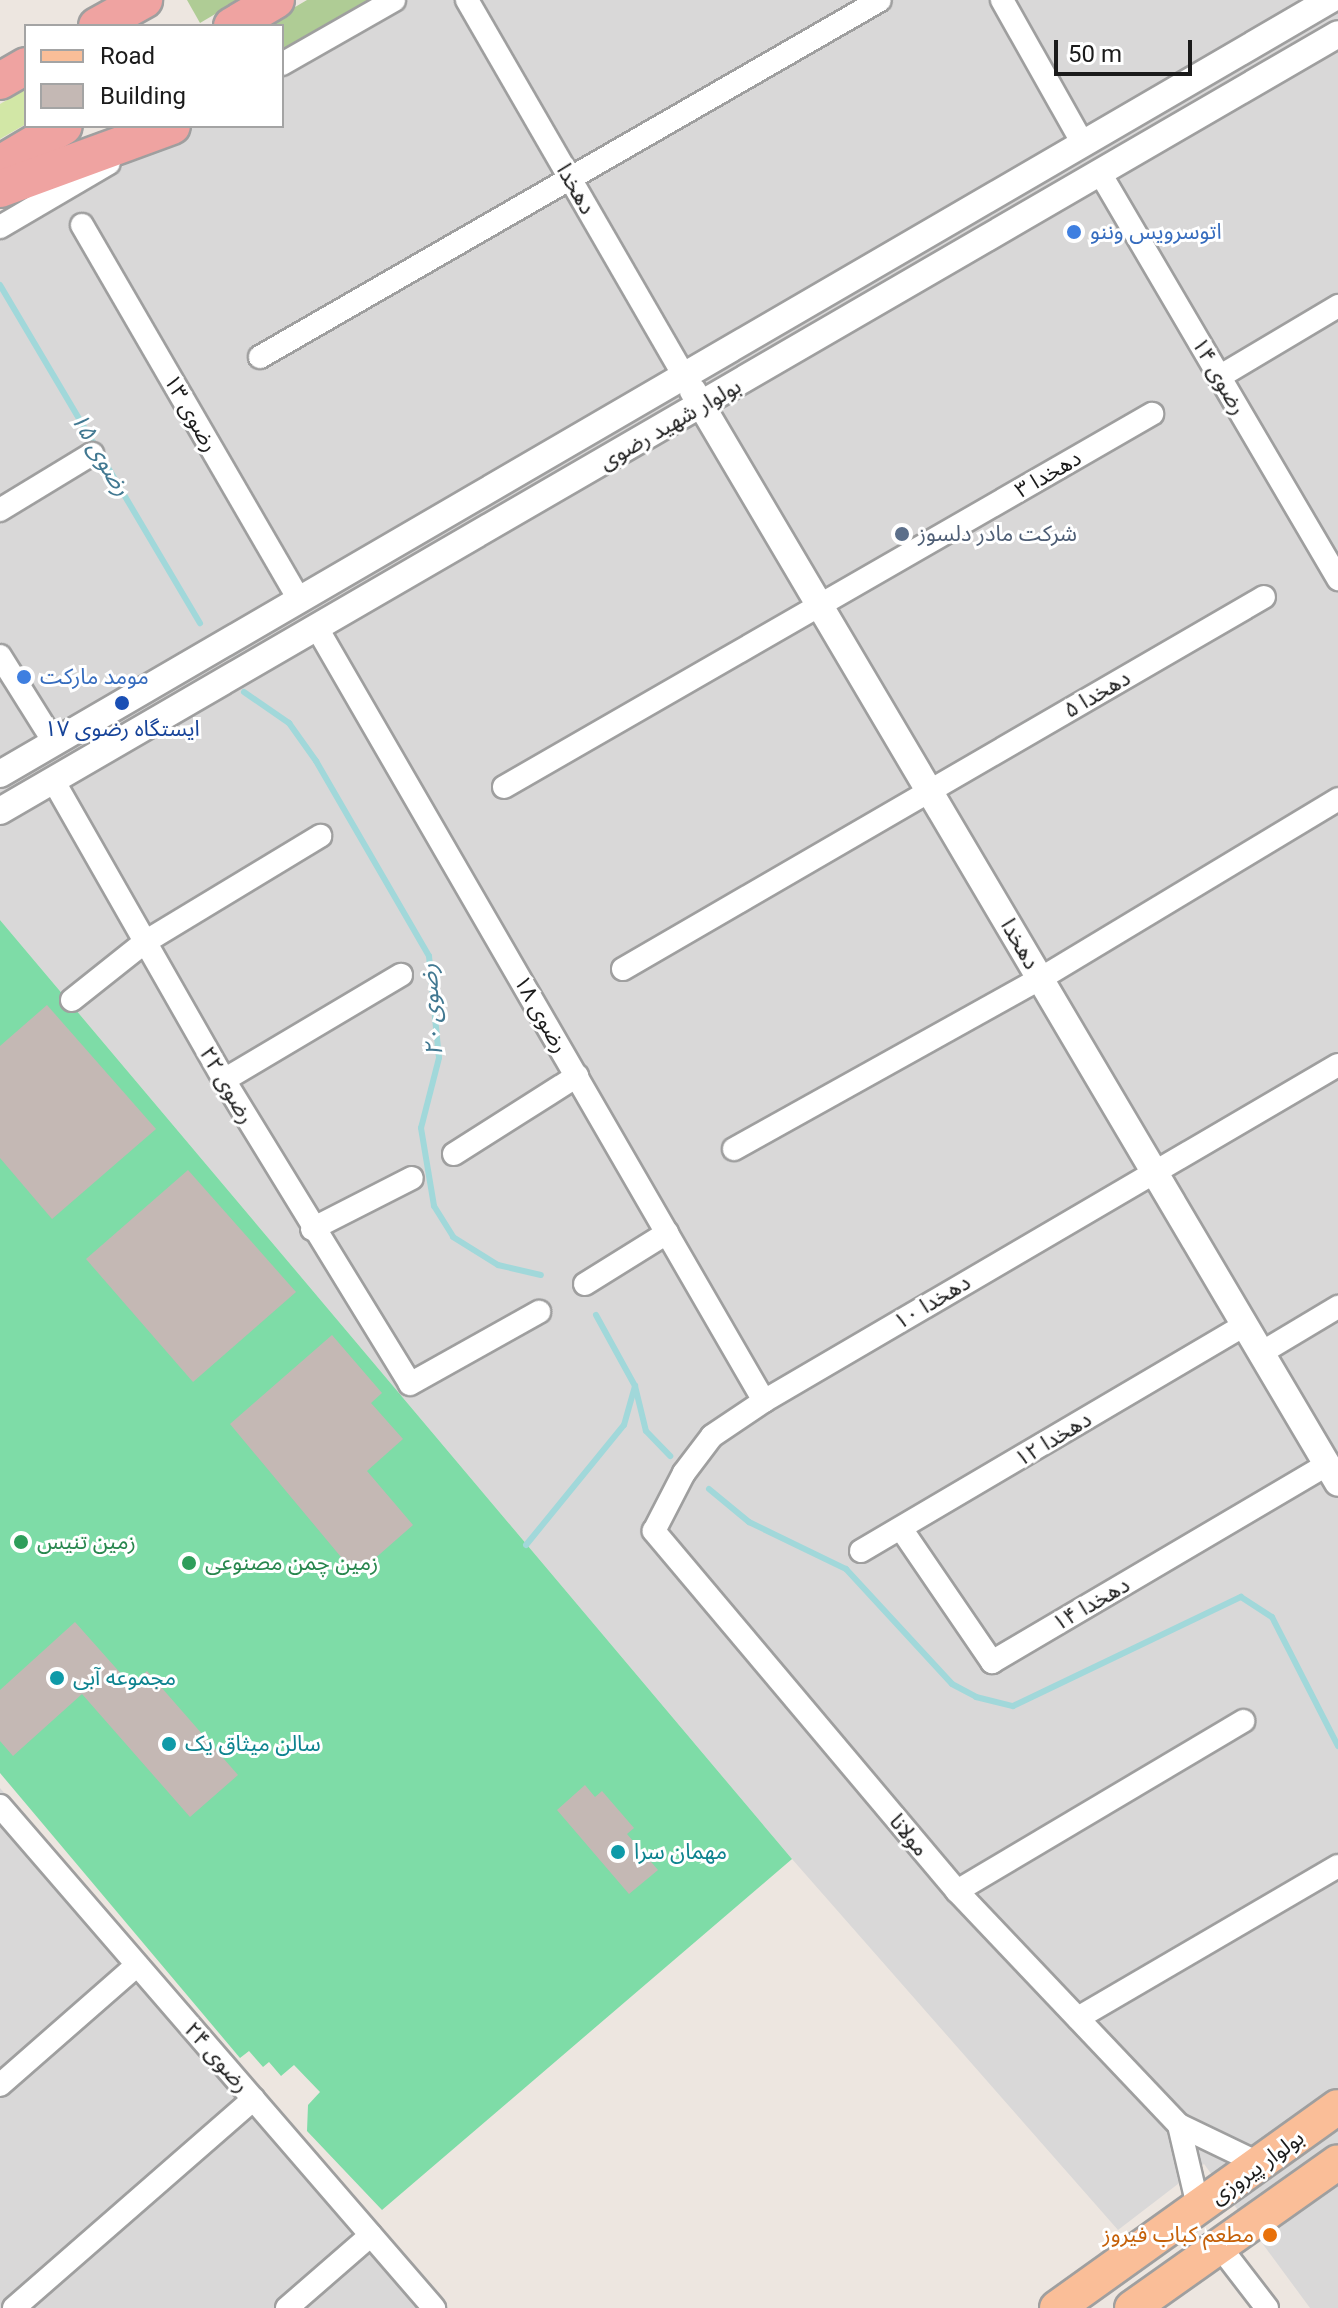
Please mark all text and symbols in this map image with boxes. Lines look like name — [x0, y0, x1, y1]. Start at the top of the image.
legend — [24, 24, 284, 128]
scale bar — [1058, 24, 1196, 74]
text: 50 m — [1068, 40, 1122, 68]
text: Road — [100, 42, 155, 70]
text: Building — [100, 82, 186, 110]
street label: دهخدا — [551, 159, 601, 219]
place label: اتوسرویس وننو — [1090, 219, 1222, 245]
marker: اتوسرویس وننو — [1065, 223, 1083, 241]
street label: رضوی ۱۴ — [1186, 333, 1252, 419]
street label: رضوی ۱۳ — [158, 370, 224, 456]
street label: بولوار شهید رضوی — [594, 373, 746, 475]
water label: رضوی ۱۵ — [64, 407, 136, 501]
street label: دهخدا ۳ — [1010, 445, 1086, 503]
place label: شرکت مادر دلسوز — [918, 521, 1077, 547]
marker: شرکت مادر دلسوز — [893, 525, 911, 543]
place label: مومد مارکت — [40, 664, 149, 690]
street label: دهخدا ۵ — [1059, 665, 1135, 723]
marker: مومد مارکت — [15, 668, 33, 686]
marker: ایستگاه رضوی ۱۷ — [113, 694, 131, 712]
place label: ایستگاه رضوی ۱۷ — [44, 716, 200, 742]
street label: دهخدا — [995, 914, 1045, 974]
water label: رضوی ۲۰ — [414, 963, 450, 1057]
street label: رضوی ۱۸ — [508, 971, 574, 1057]
street label: رضوی ۲۲ — [194, 1042, 260, 1128]
street label: دهخدا ۱۰ — [889, 1269, 975, 1335]
street label: دهخدا ۱۲ — [1010, 1406, 1096, 1472]
place label: زمین تنیس — [37, 1529, 136, 1555]
marker: زمین تنیس — [12, 1533, 30, 1551]
place label: زمین چمن مصنوعی — [205, 1550, 378, 1576]
marker: زمین چمن مصنوعی — [180, 1554, 198, 1572]
street label: دهخدا ۱۴ — [1048, 1571, 1134, 1637]
place label: مجموعه آبی — [73, 1665, 176, 1691]
marker: مجموعه آبی — [48, 1669, 66, 1687]
place label: سالن میثاق یک — [185, 1731, 321, 1757]
marker: سالن میثاق یک — [160, 1735, 178, 1753]
street label: مولانا — [884, 1808, 934, 1862]
place label: مهمان سرا — [634, 1839, 727, 1865]
marker: مهمان سرا — [609, 1843, 627, 1861]
street label: رضوی ۲۴ — [179, 2016, 255, 2098]
street label: بولوار پیروزی — [1205, 2124, 1309, 2210]
place label: مطعم كباب فيروز — [1103, 2222, 1254, 2248]
marker: مطعم كباب فيروز — [1261, 2226, 1279, 2244]

